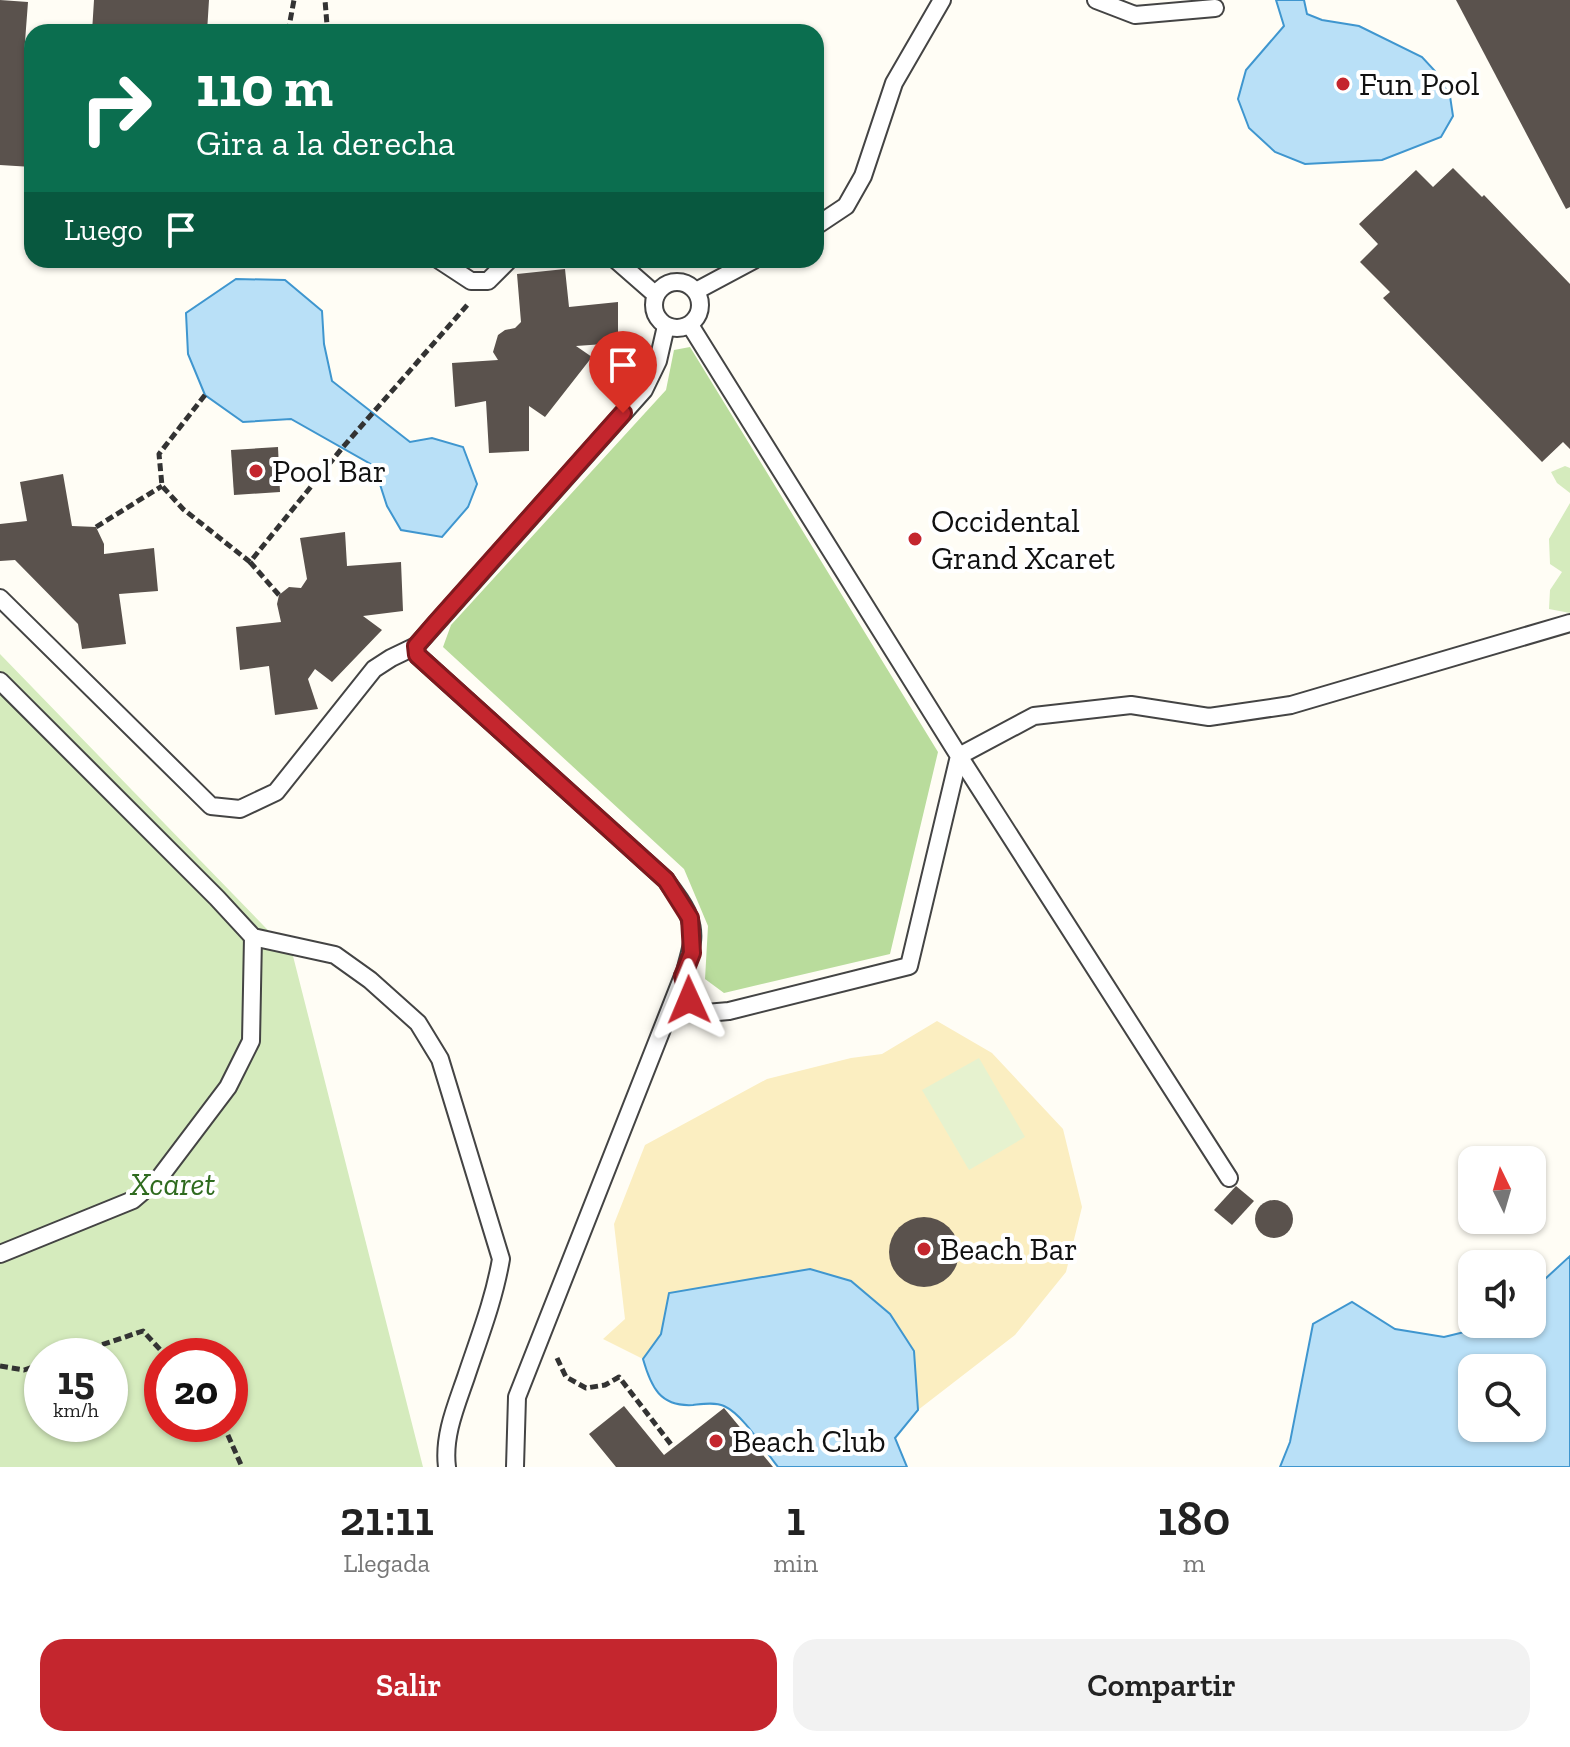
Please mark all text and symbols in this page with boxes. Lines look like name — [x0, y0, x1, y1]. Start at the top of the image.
text: 110 m — [196, 53, 333, 120]
icon: right — [64, 56, 168, 160]
place label: Fun Pool — [1359, 65, 1479, 103]
marker: Fun Pool — [1334, 75, 1352, 93]
text: Gira a la derecha — [196, 121, 455, 164]
icon: arrive — [159, 208, 203, 252]
text: Luego — [64, 212, 143, 248]
pin — [589, 331, 657, 413]
icon: arrive — [601, 343, 645, 387]
place label: Pool Bar — [272, 452, 387, 490]
marker: Pool Bar — [247, 462, 265, 480]
place label: Occidental Grand Xcaret — [931, 502, 1115, 577]
marker: Occidental Grand Xcaret — [906, 530, 924, 548]
position arrow — [647, 958, 731, 1042]
north arrow — [1458, 1146, 1546, 1234]
map controls — [1458, 1146, 1546, 1442]
park label: Xcaret — [129, 1165, 216, 1203]
place label: Beach Bar — [940, 1230, 1078, 1268]
marker: Beach Bar — [915, 1240, 933, 1258]
button: sound — [1458, 1250, 1546, 1338]
speed limit sign: 20 — [144, 1338, 248, 1442]
button: search — [1458, 1354, 1546, 1442]
text: 15 — [57, 1356, 95, 1404]
text: km/h — [53, 1398, 99, 1422]
place label: Beach Club — [732, 1422, 886, 1460]
marker: Beach Club — [707, 1432, 725, 1450]
text: 21:11 — [340, 1490, 434, 1547]
text: 1 — [786, 1490, 805, 1547]
text: 180 — [1158, 1490, 1230, 1547]
text: Llegada — [343, 1547, 430, 1579]
text: min — [773, 1547, 818, 1579]
text: m — [1183, 1547, 1205, 1579]
button: Salir — [40, 1639, 777, 1731]
button: Compartir — [793, 1639, 1530, 1731]

